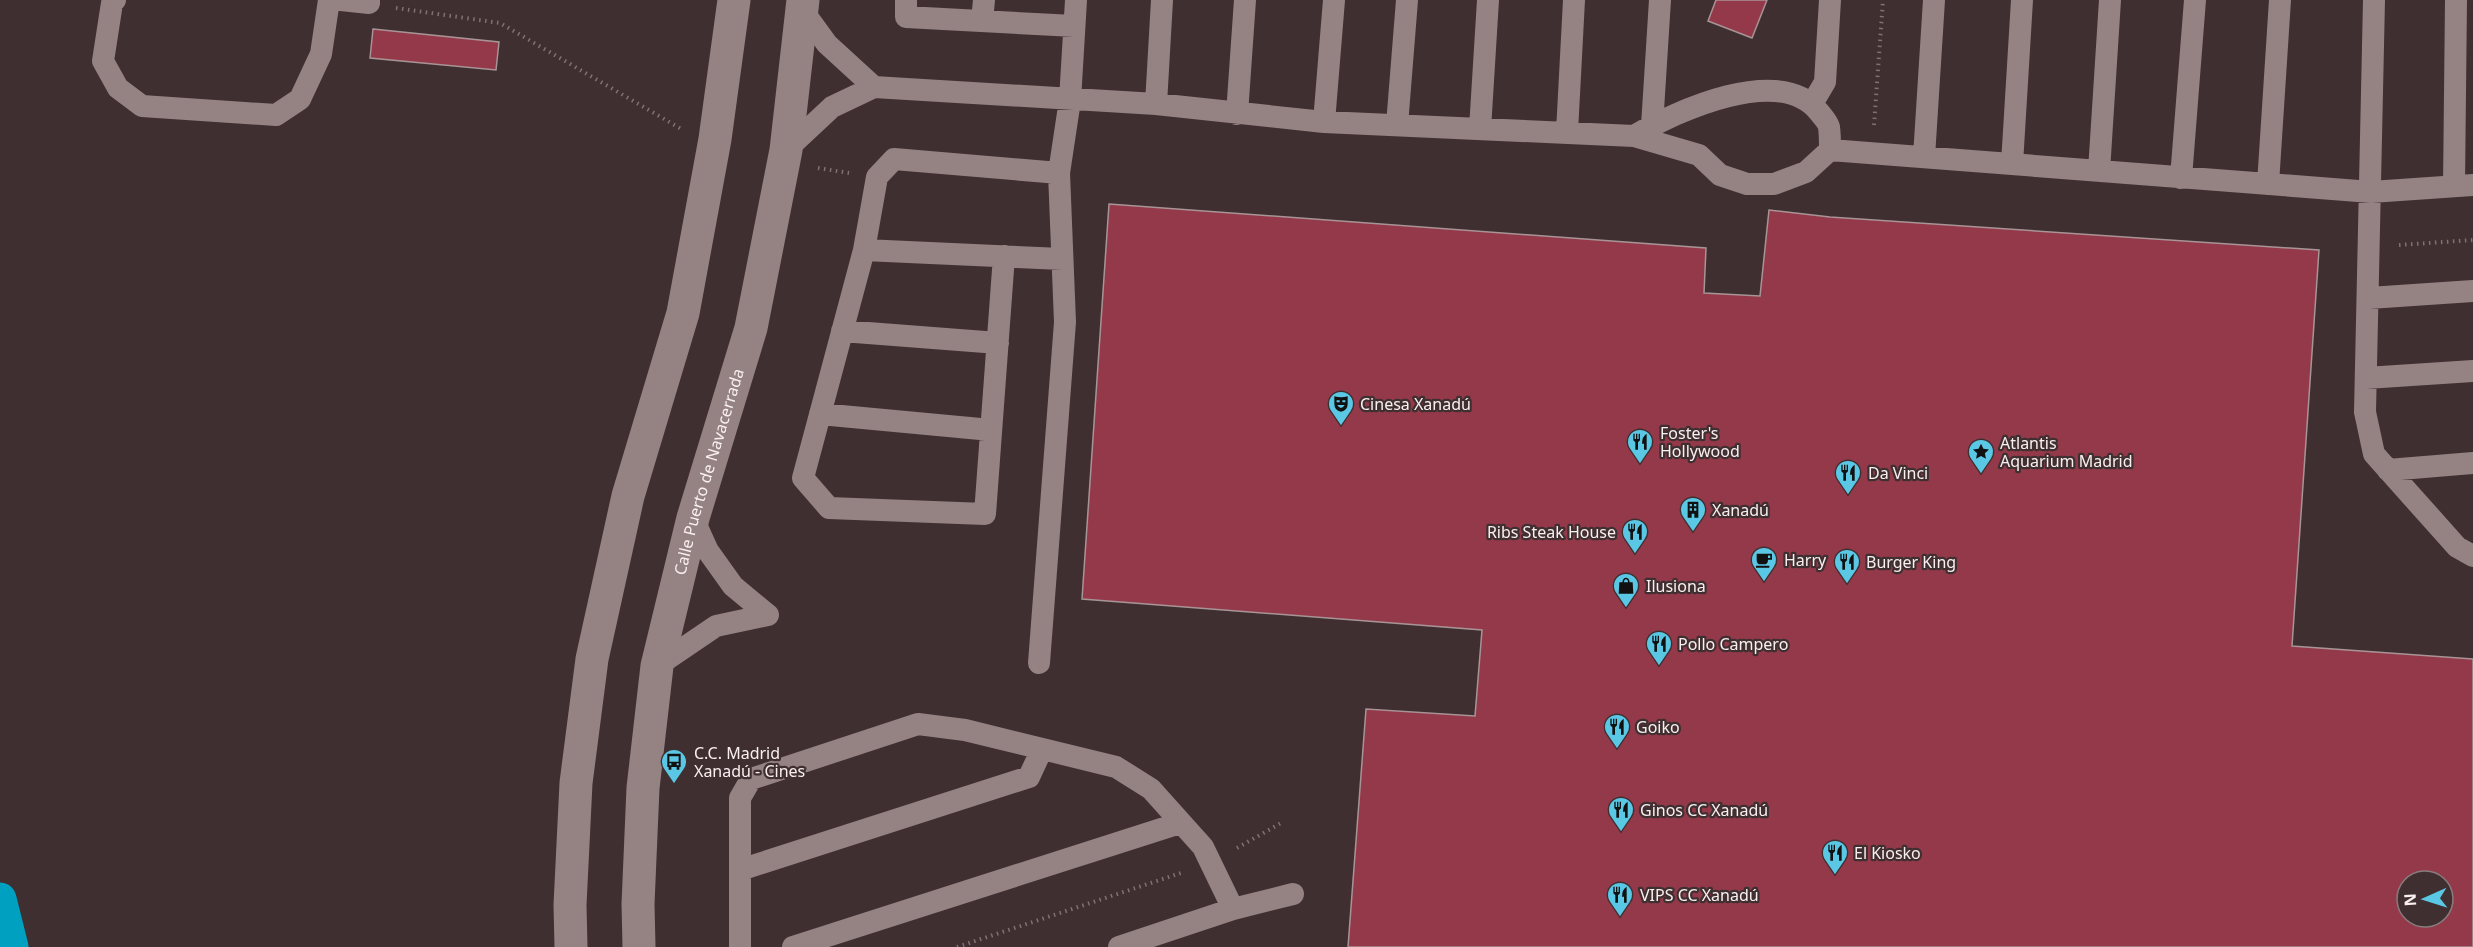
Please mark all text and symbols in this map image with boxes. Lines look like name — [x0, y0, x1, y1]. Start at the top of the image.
street label: Calle Puerto de Navacerrada — [669, 366, 749, 577]
theatre icon: Cinesa Xanadú — [1326, 389, 1356, 427]
place label: Cinesa Xanadú — [1360, 393, 1471, 415]
place label: Foster's Hollywood — [1660, 422, 1740, 462]
restaurant icon: Foster's Hollywood — [1625, 427, 1655, 465]
place label: Atlantis Aquarium Madrid — [2000, 432, 2133, 472]
place icon: Atlantis Aquarium Madrid — [1966, 437, 1996, 475]
restaurant icon: Da Vinci — [1833, 458, 1863, 496]
place label: Da Vinci — [1868, 462, 1928, 484]
building icon: Xanadú — [1678, 495, 1708, 533]
place label: Xanadú — [1712, 499, 1769, 521]
restaurant icon: Ribs Steak House — [1620, 517, 1650, 555]
place label: Ribs Steak House — [1487, 521, 1616, 543]
cafe icon: Harry — [1749, 545, 1779, 583]
restaurant icon: Burger King — [1832, 547, 1862, 585]
place label: Harry — [1784, 549, 1827, 571]
place label: Burger King — [1866, 551, 1956, 573]
shop icon: Ilusiona — [1611, 571, 1641, 609]
place label: Ilusiona — [1646, 575, 1706, 597]
restaurant icon: Pollo Campero — [1644, 629, 1674, 667]
place label: Pollo Campero — [1678, 633, 1788, 655]
restaurant icon: Goiko — [1602, 712, 1632, 750]
place label: Goiko — [1636, 716, 1680, 738]
place label: C.C. Madrid Xanadú - Cines — [694, 742, 805, 782]
bus stop icon: C.C. Madrid Xanadú - Cines — [659, 747, 689, 785]
restaurant icon: Ginos CC Xanadú — [1606, 795, 1636, 833]
place label: Ginos CC Xanadú — [1640, 799, 1768, 821]
restaurant icon: El Kiosko — [1820, 838, 1850, 876]
place label: El Kiosko — [1854, 842, 1921, 864]
north arrow — [2395, 869, 2455, 929]
restaurant icon: VIPS CC Xanadú — [1605, 880, 1635, 918]
place label: VIPS CC Xanadú — [1640, 884, 1759, 906]
text: N — [2399, 893, 2421, 907]

